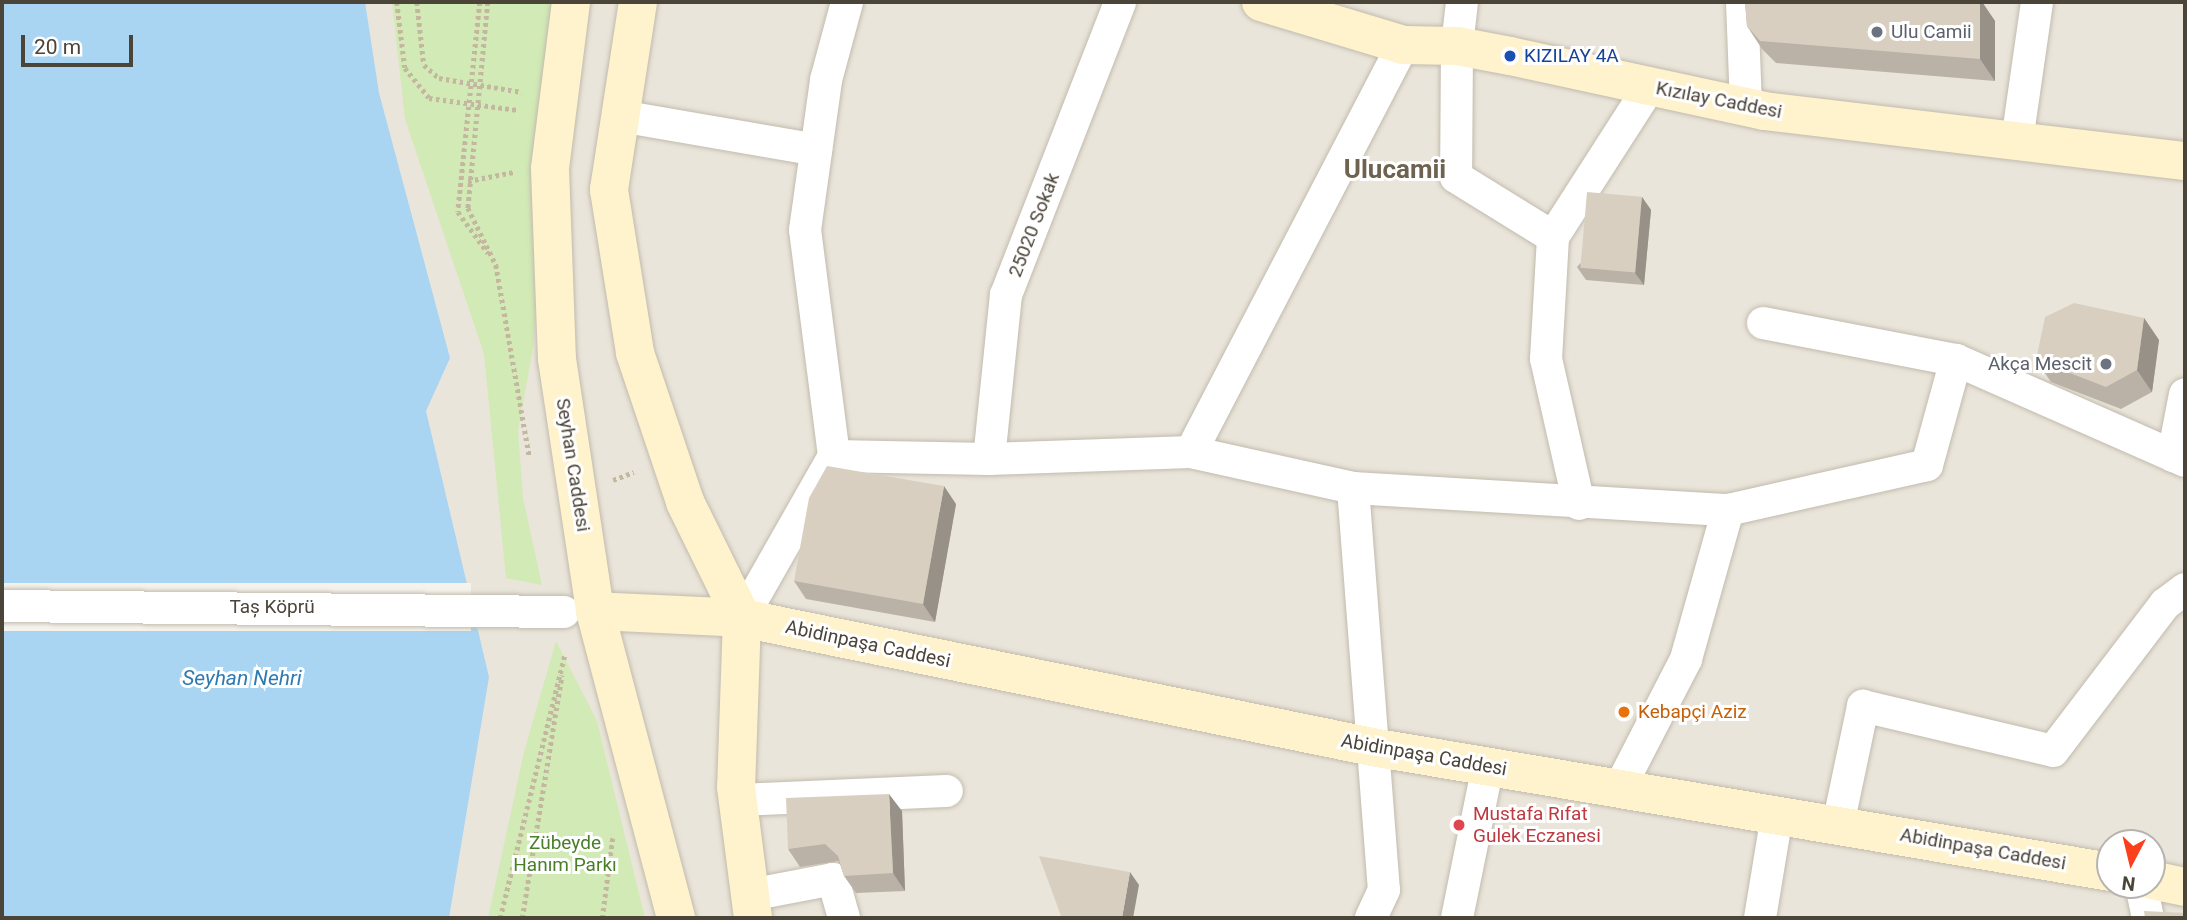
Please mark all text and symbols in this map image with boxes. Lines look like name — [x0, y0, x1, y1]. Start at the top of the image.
scale bar — [24, 21, 136, 65]
place label: Ulu Camii — [1891, 21, 1972, 43]
marker: Ulu Camii — [1869, 24, 1885, 40]
text: 20 m — [34, 35, 81, 59]
place label: KIZILAY 4A — [1524, 45, 1619, 67]
marker: KIZILAY 4A — [1502, 48, 1518, 64]
street label: Kızılay Caddesi — [1654, 77, 1784, 123]
district label: Ulucamii — [1344, 154, 1446, 186]
street label: 25020 Sokak — [1004, 170, 1064, 280]
place label: Akça Mescit — [1988, 353, 2092, 375]
marker: Akça Mescit — [2098, 356, 2114, 372]
street label: Seyhan Caddesi — [551, 397, 595, 533]
street label: Taș Köprü — [229, 596, 315, 618]
street label: Abidinpaşa Caddesi — [783, 615, 953, 673]
water label: Seyhan Nehri — [182, 665, 302, 691]
place label: Kebapçi Aziz — [1638, 701, 1747, 723]
marker: Kebapçi Aziz — [1616, 704, 1632, 720]
street label: Abidinpaşa Caddesi — [1339, 729, 1509, 781]
place label: Mustafa Rıfat Gulek Eczanesi — [1473, 803, 1601, 847]
marker: Mustafa Rıfat Gulek Eczanesi — [1451, 817, 1467, 833]
street label: Abidinpaşa Caddesi — [1898, 823, 2068, 875]
north arrow — [2096, 829, 2166, 899]
park label: Zübeyde Hanım Parkı — [513, 832, 617, 876]
text: N — [2121, 871, 2137, 896]

